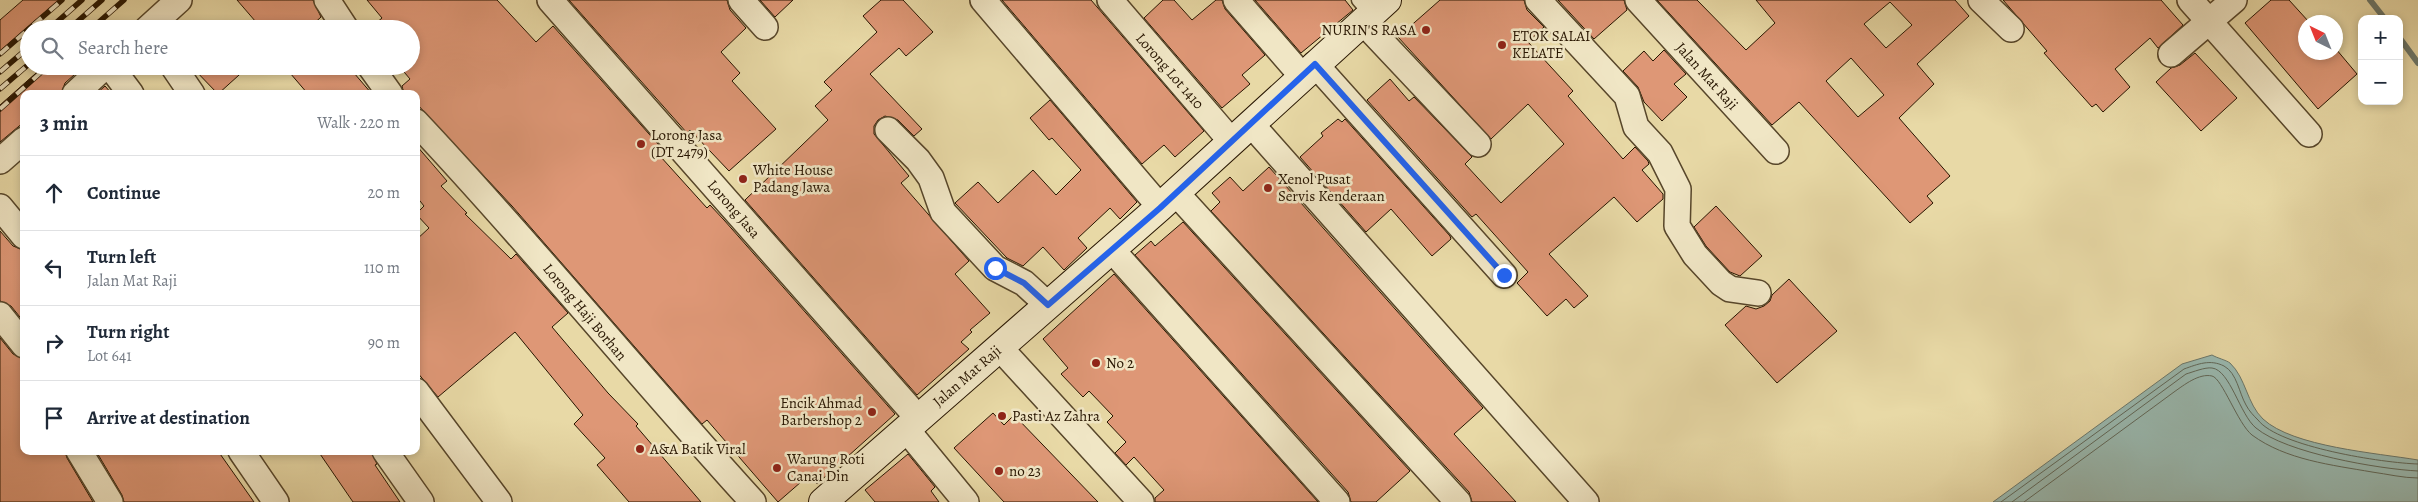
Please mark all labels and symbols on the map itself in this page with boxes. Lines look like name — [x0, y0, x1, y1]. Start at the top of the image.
north arrow — [2298, 15, 2343, 60]
place label: NURIN'S RASA — [1321, 20, 1416, 40]
marker: NURIN'S RASA — [1420, 24, 1432, 36]
place label: ETOK SALAI KELATE — [1512, 26, 1591, 63]
street label: Lorong Lot 1410 — [1131, 29, 1209, 113]
street label: Jalan Mat Raji — [1671, 38, 1743, 114]
marker: ETOK SALAI KELATE — [1496, 39, 1508, 51]
place label: Lorong Jasa (DT 2479) — [651, 125, 722, 162]
marker: Lorong Jasa (DT 2479) — [635, 138, 647, 150]
place label: White House Padang Jawa — [752, 160, 833, 197]
place label: Xenol Pusat Servis Kenderaan — [1278, 169, 1385, 206]
marker: White House Padang Jawa — [737, 173, 749, 185]
street label: Lorong Jasa — [703, 176, 765, 242]
marker: Xenol Pusat Servis Kenderaan — [1262, 182, 1274, 194]
route start — [984, 257, 1007, 280]
street label: Lorong Haji Borhan — [538, 259, 632, 365]
route end — [1493, 264, 1516, 287]
street label: Jalan Mat Raji — [929, 341, 1005, 411]
place label: No 2 — [1106, 353, 1134, 373]
marker: No 2 — [1090, 357, 1102, 369]
place label: Encik Ahmad Barbershop 2 — [780, 393, 863, 430]
marker: Encik Ahmad Barbershop 2 — [866, 406, 878, 418]
place label: Pasti Az Zahra — [1012, 406, 1100, 426]
marker: Pasti Az Zahra — [996, 410, 1008, 422]
place label: A&A Batik Viral — [649, 439, 746, 459]
marker: A&A Batik Viral — [634, 443, 646, 455]
place label: Warung Roti Canai Din — [786, 449, 865, 486]
place label: no 23 — [1009, 461, 1041, 481]
marker: Warung Roti Canai Din — [771, 462, 783, 474]
marker: no 23 — [993, 465, 1005, 477]

